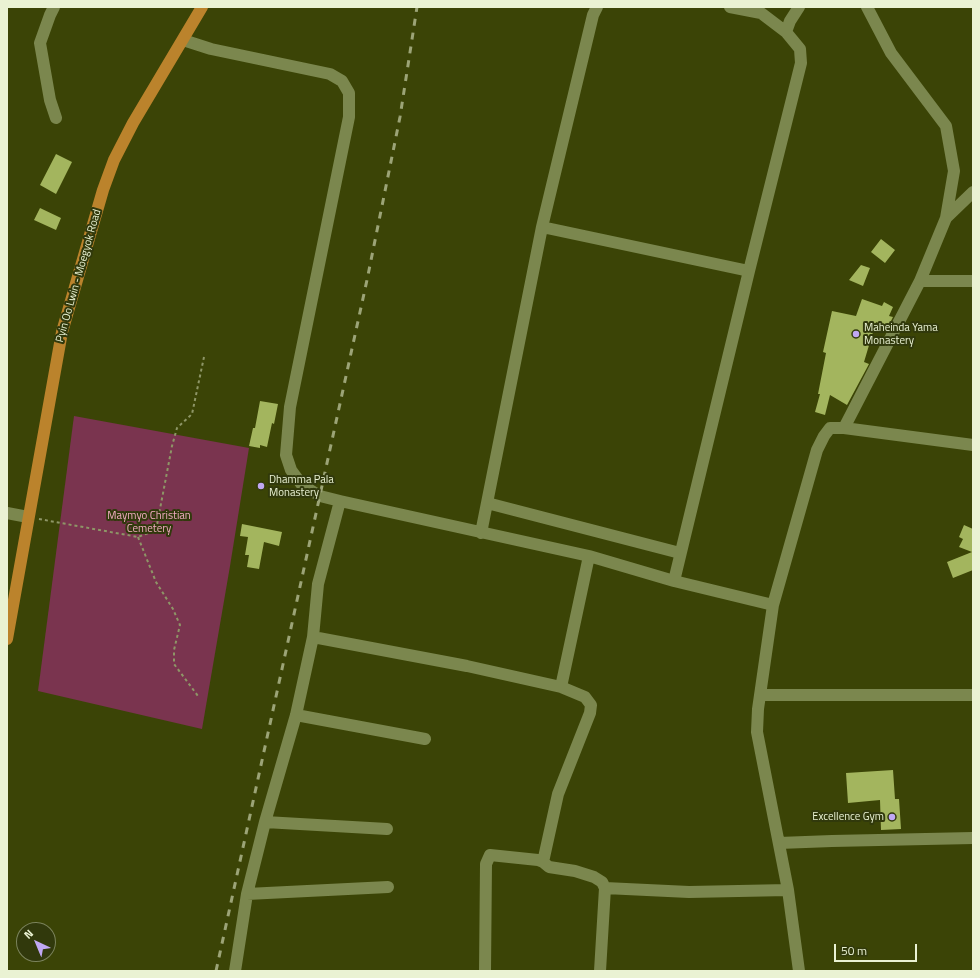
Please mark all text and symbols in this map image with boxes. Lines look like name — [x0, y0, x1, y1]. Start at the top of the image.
street label: Pyin Oo Lwin - Moegyok Road — [54, 208, 104, 344]
place label: Maheinda Yama Monastery — [864, 321, 938, 347]
marker: Maheinda Yama Monastery — [851, 329, 861, 339]
place label: Dhamma Pala Monastery — [269, 473, 334, 499]
marker: Dhamma Pala Monastery — [256, 481, 266, 491]
park label: Maymyo Christian Cemetery — [107, 509, 191, 535]
place label: Excellence Gym — [812, 810, 884, 824]
marker: Excellence Gym — [887, 812, 897, 822]
north arrow — [16, 922, 56, 962]
text: N — [20, 926, 37, 942]
scale bar — [836, 936, 919, 962]
text: 50 m — [841, 941, 867, 960]

